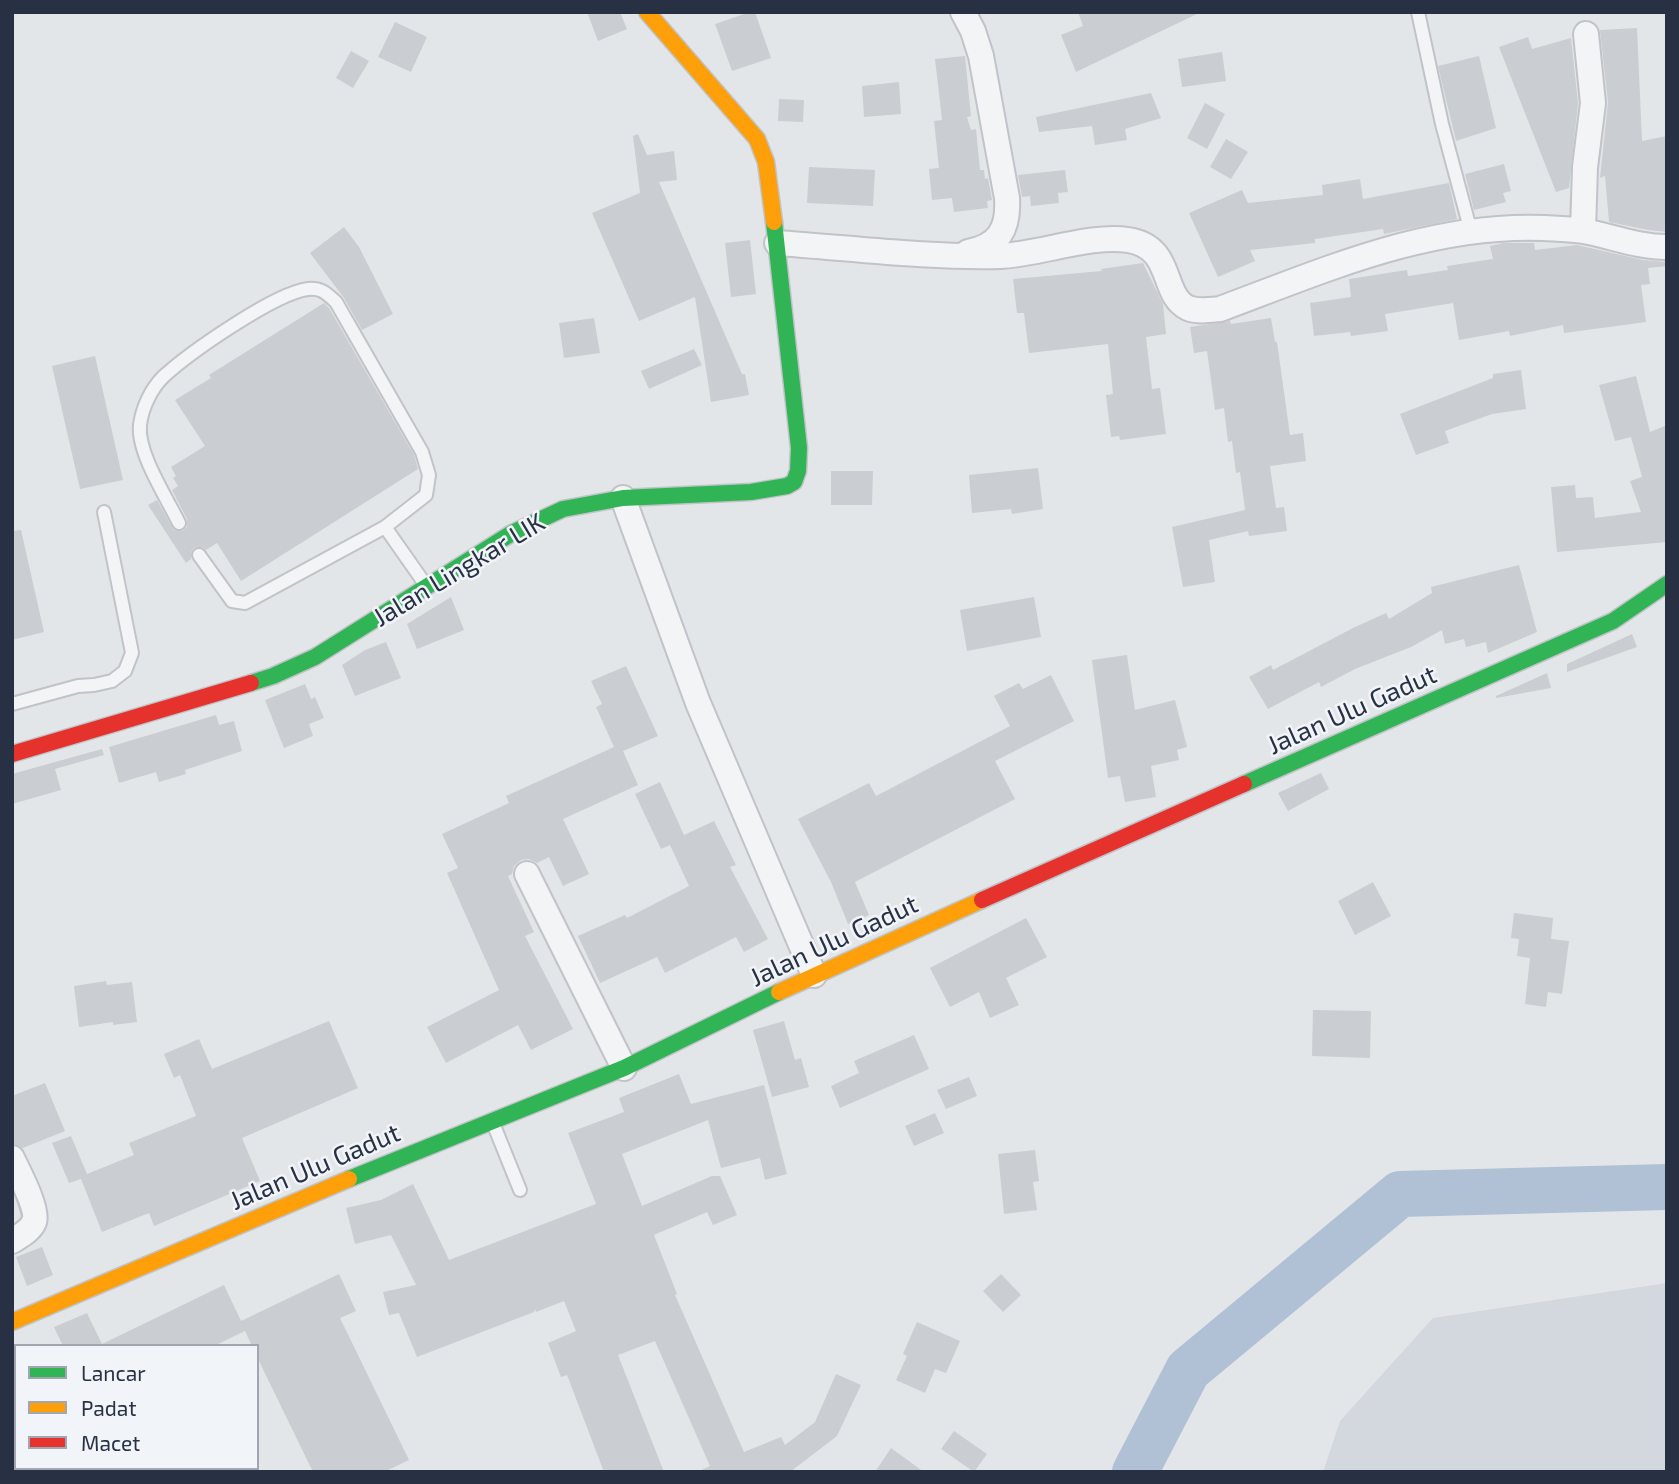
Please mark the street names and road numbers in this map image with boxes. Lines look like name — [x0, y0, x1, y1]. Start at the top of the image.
street label: Jalan Lingkar LIK — [368, 506, 550, 634]
street label: Jalan Ulu Gadut — [1263, 659, 1441, 761]
street label: Jalan Ulu Gadut — [745, 888, 923, 994]
street label: Jalan Ulu Gadut — [225, 1117, 405, 1217]

